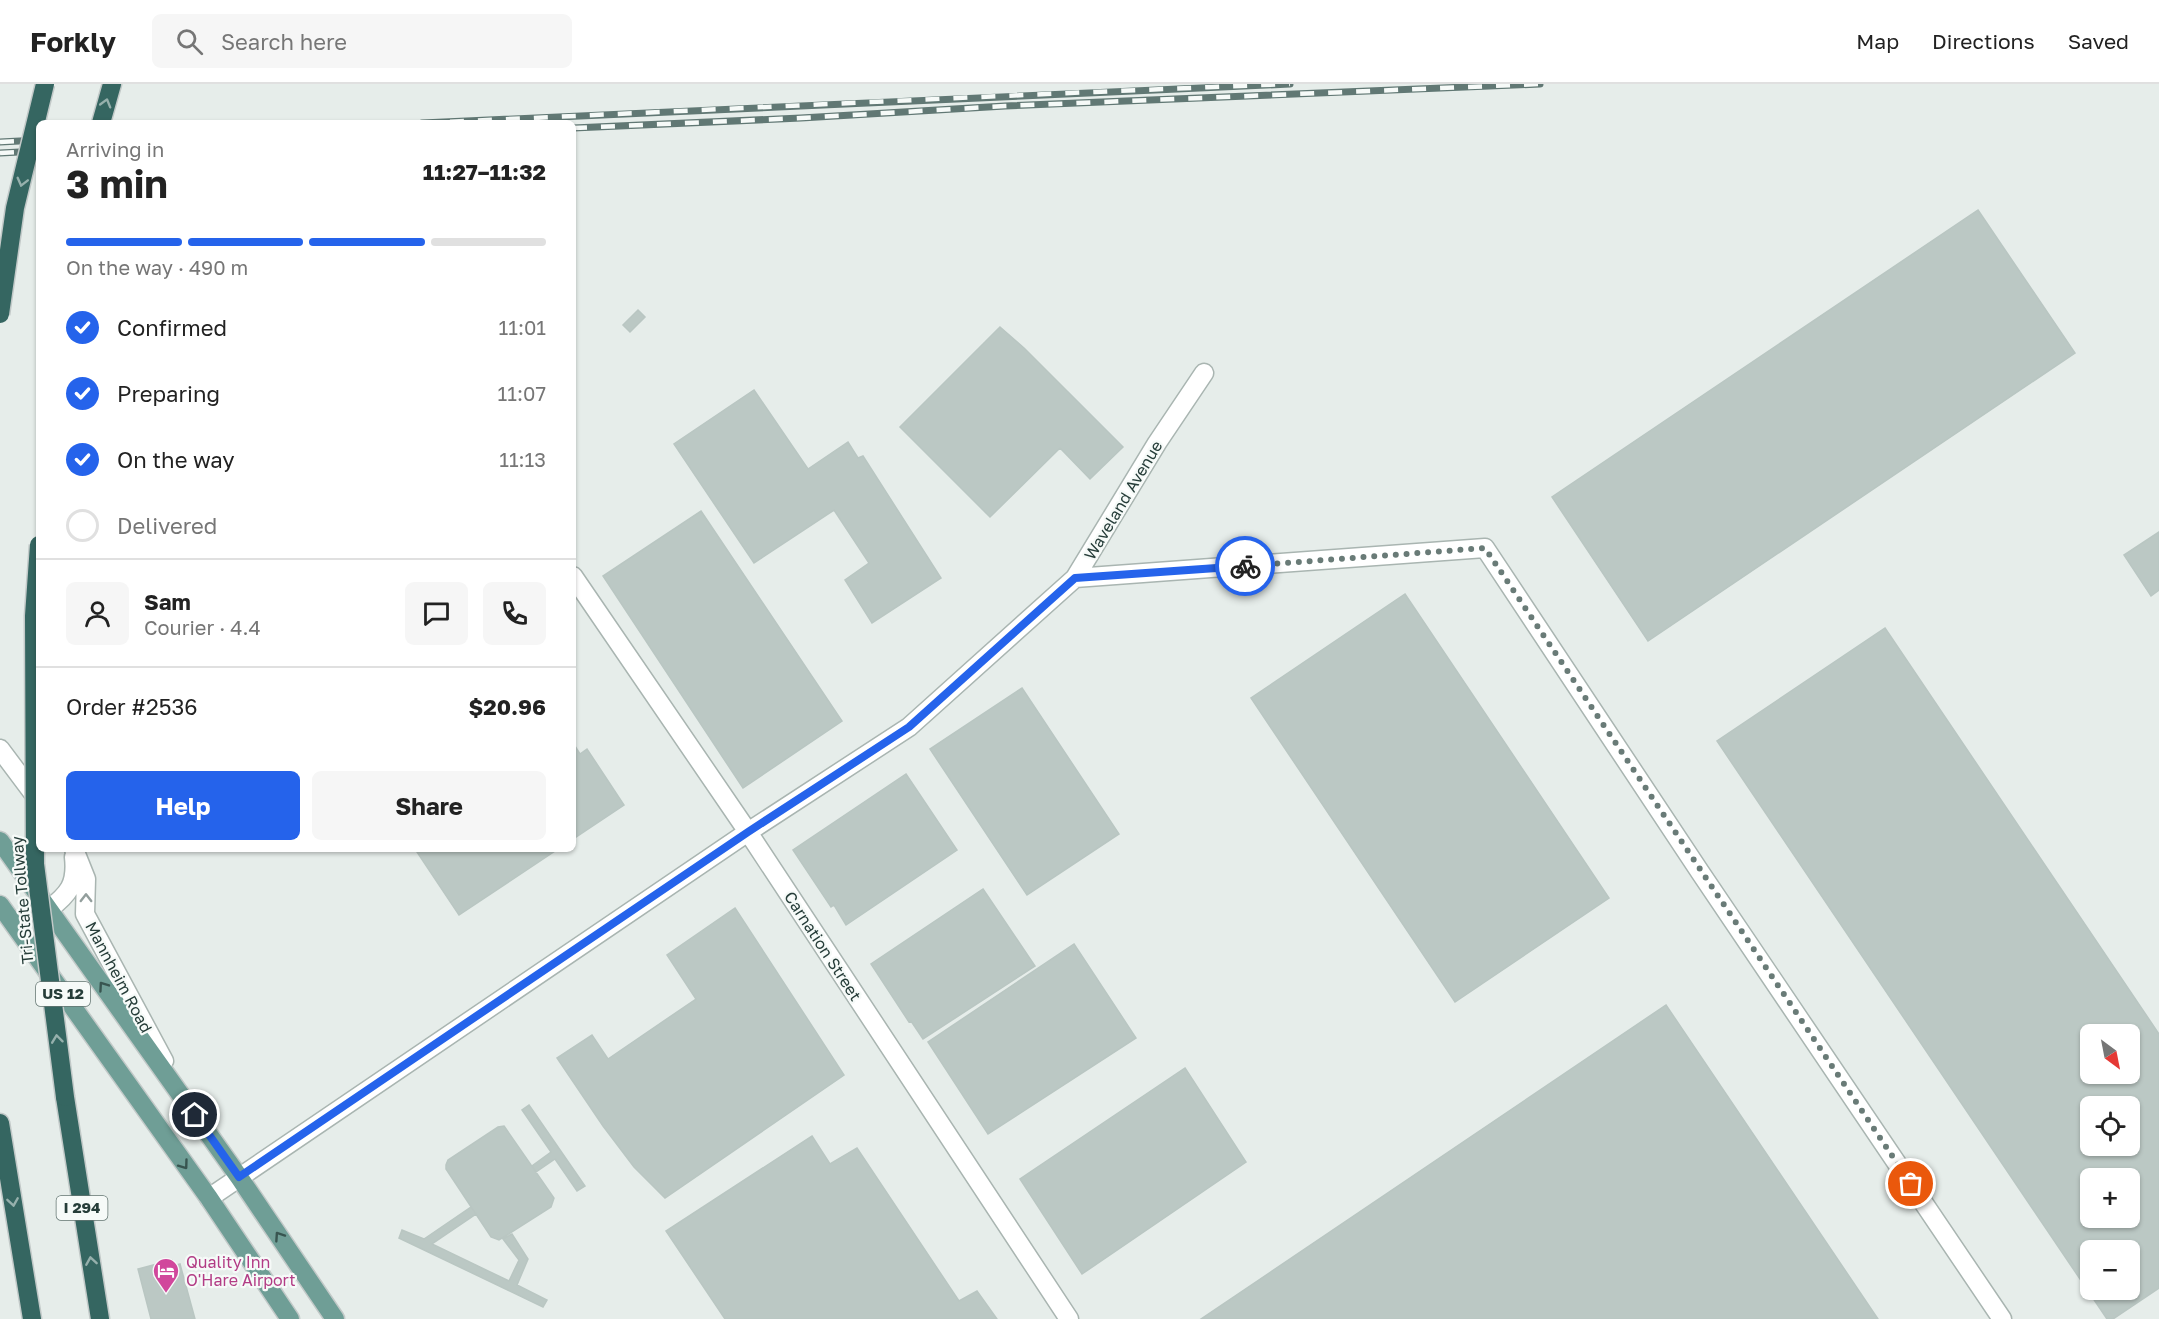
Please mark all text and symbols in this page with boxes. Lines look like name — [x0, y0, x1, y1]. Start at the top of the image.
search box — [152, 14, 572, 68]
text: Forkly — [30, 25, 116, 58]
icon: search — [173, 25, 206, 58]
text: Search here — [221, 28, 347, 55]
text: Map — [1856, 28, 1899, 54]
text: Directions — [1932, 28, 2035, 54]
text: Saved — [2068, 28, 2129, 54]
one-way arrow — [99, 99, 111, 109]
text: Arriving in — [66, 137, 164, 161]
text: 11:27–11:32 — [423, 158, 546, 185]
text: 3 min — [66, 160, 168, 207]
one-way arrow — [16, 176, 29, 186]
text: On the way · 490 m — [66, 255, 248, 279]
icon: check — [66, 311, 99, 344]
text: Confirmed — [117, 314, 227, 341]
text: 11:01 — [499, 315, 546, 339]
icon: check — [66, 377, 99, 410]
text: Preparing — [117, 380, 220, 407]
text: 11:07 — [498, 381, 546, 405]
street label: Waveland Avenue — [1079, 437, 1167, 563]
icon: check — [66, 443, 99, 476]
text: On the way — [117, 446, 235, 473]
text: 11:13 — [499, 447, 546, 471]
text: Delivered — [117, 512, 217, 539]
courier — [1215, 536, 1275, 596]
icon: bike — [1229, 550, 1262, 583]
button: person — [66, 582, 129, 645]
button: chat — [405, 582, 468, 645]
button: phone — [483, 582, 546, 645]
text: Sam — [144, 588, 191, 615]
text: Courier · 4.4 — [144, 615, 261, 639]
text: Order #2536 — [66, 693, 198, 720]
text: $20.96 — [469, 693, 546, 720]
button: Help — [66, 771, 300, 840]
button: Share — [312, 771, 546, 840]
street label: Tri-State Tollway — [6, 835, 38, 965]
street label: Carnation Street — [780, 888, 866, 1004]
one-way arrow — [79, 894, 92, 903]
street label: Mannheim Road — [81, 918, 157, 1036]
road number: US 12 — [36, 982, 90, 1006]
one-way arrow — [99, 982, 110, 993]
north arrow — [2080, 1024, 2140, 1084]
map controls — [2080, 1024, 2140, 1300]
one-way arrow — [51, 1035, 64, 1044]
pin — [169, 1089, 220, 1140]
button: locate — [2080, 1096, 2140, 1156]
icon: home — [178, 1098, 211, 1131]
one-way arrow — [177, 1158, 188, 1169]
pin — [1885, 1158, 1936, 1209]
icon: bag — [1894, 1167, 1927, 1200]
button: + — [2080, 1168, 2140, 1228]
road number: I 294 — [56, 1196, 107, 1220]
one-way arrow — [6, 1197, 18, 1206]
one-way arrow — [275, 1231, 286, 1242]
button: − — [2080, 1240, 2140, 1300]
place label: Quality Inn O'Hare Airport — [186, 1252, 296, 1290]
hotel icon: Quality Inn O'Hare Airport — [151, 1256, 181, 1294]
one-way arrow — [85, 1257, 97, 1266]

